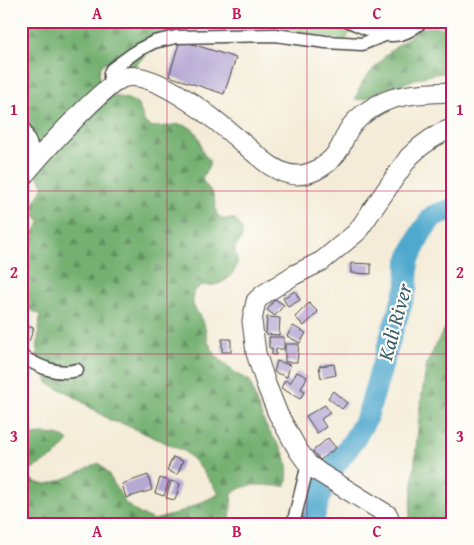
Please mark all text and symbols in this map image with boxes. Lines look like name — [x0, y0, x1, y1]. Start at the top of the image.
text: A — [92, 1, 103, 25]
text: B — [232, 1, 242, 25]
text: C — [372, 1, 382, 25]
text: 1 — [10, 97, 18, 121]
text: 1 — [456, 97, 464, 121]
text: 2 — [10, 260, 18, 284]
text: 2 — [456, 260, 464, 284]
water label: Kali River — [369, 279, 420, 365]
text: 3 — [10, 424, 18, 448]
text: 3 — [456, 424, 464, 448]
text: A — [92, 519, 103, 543]
text: B — [232, 519, 242, 543]
text: C — [372, 519, 382, 543]

